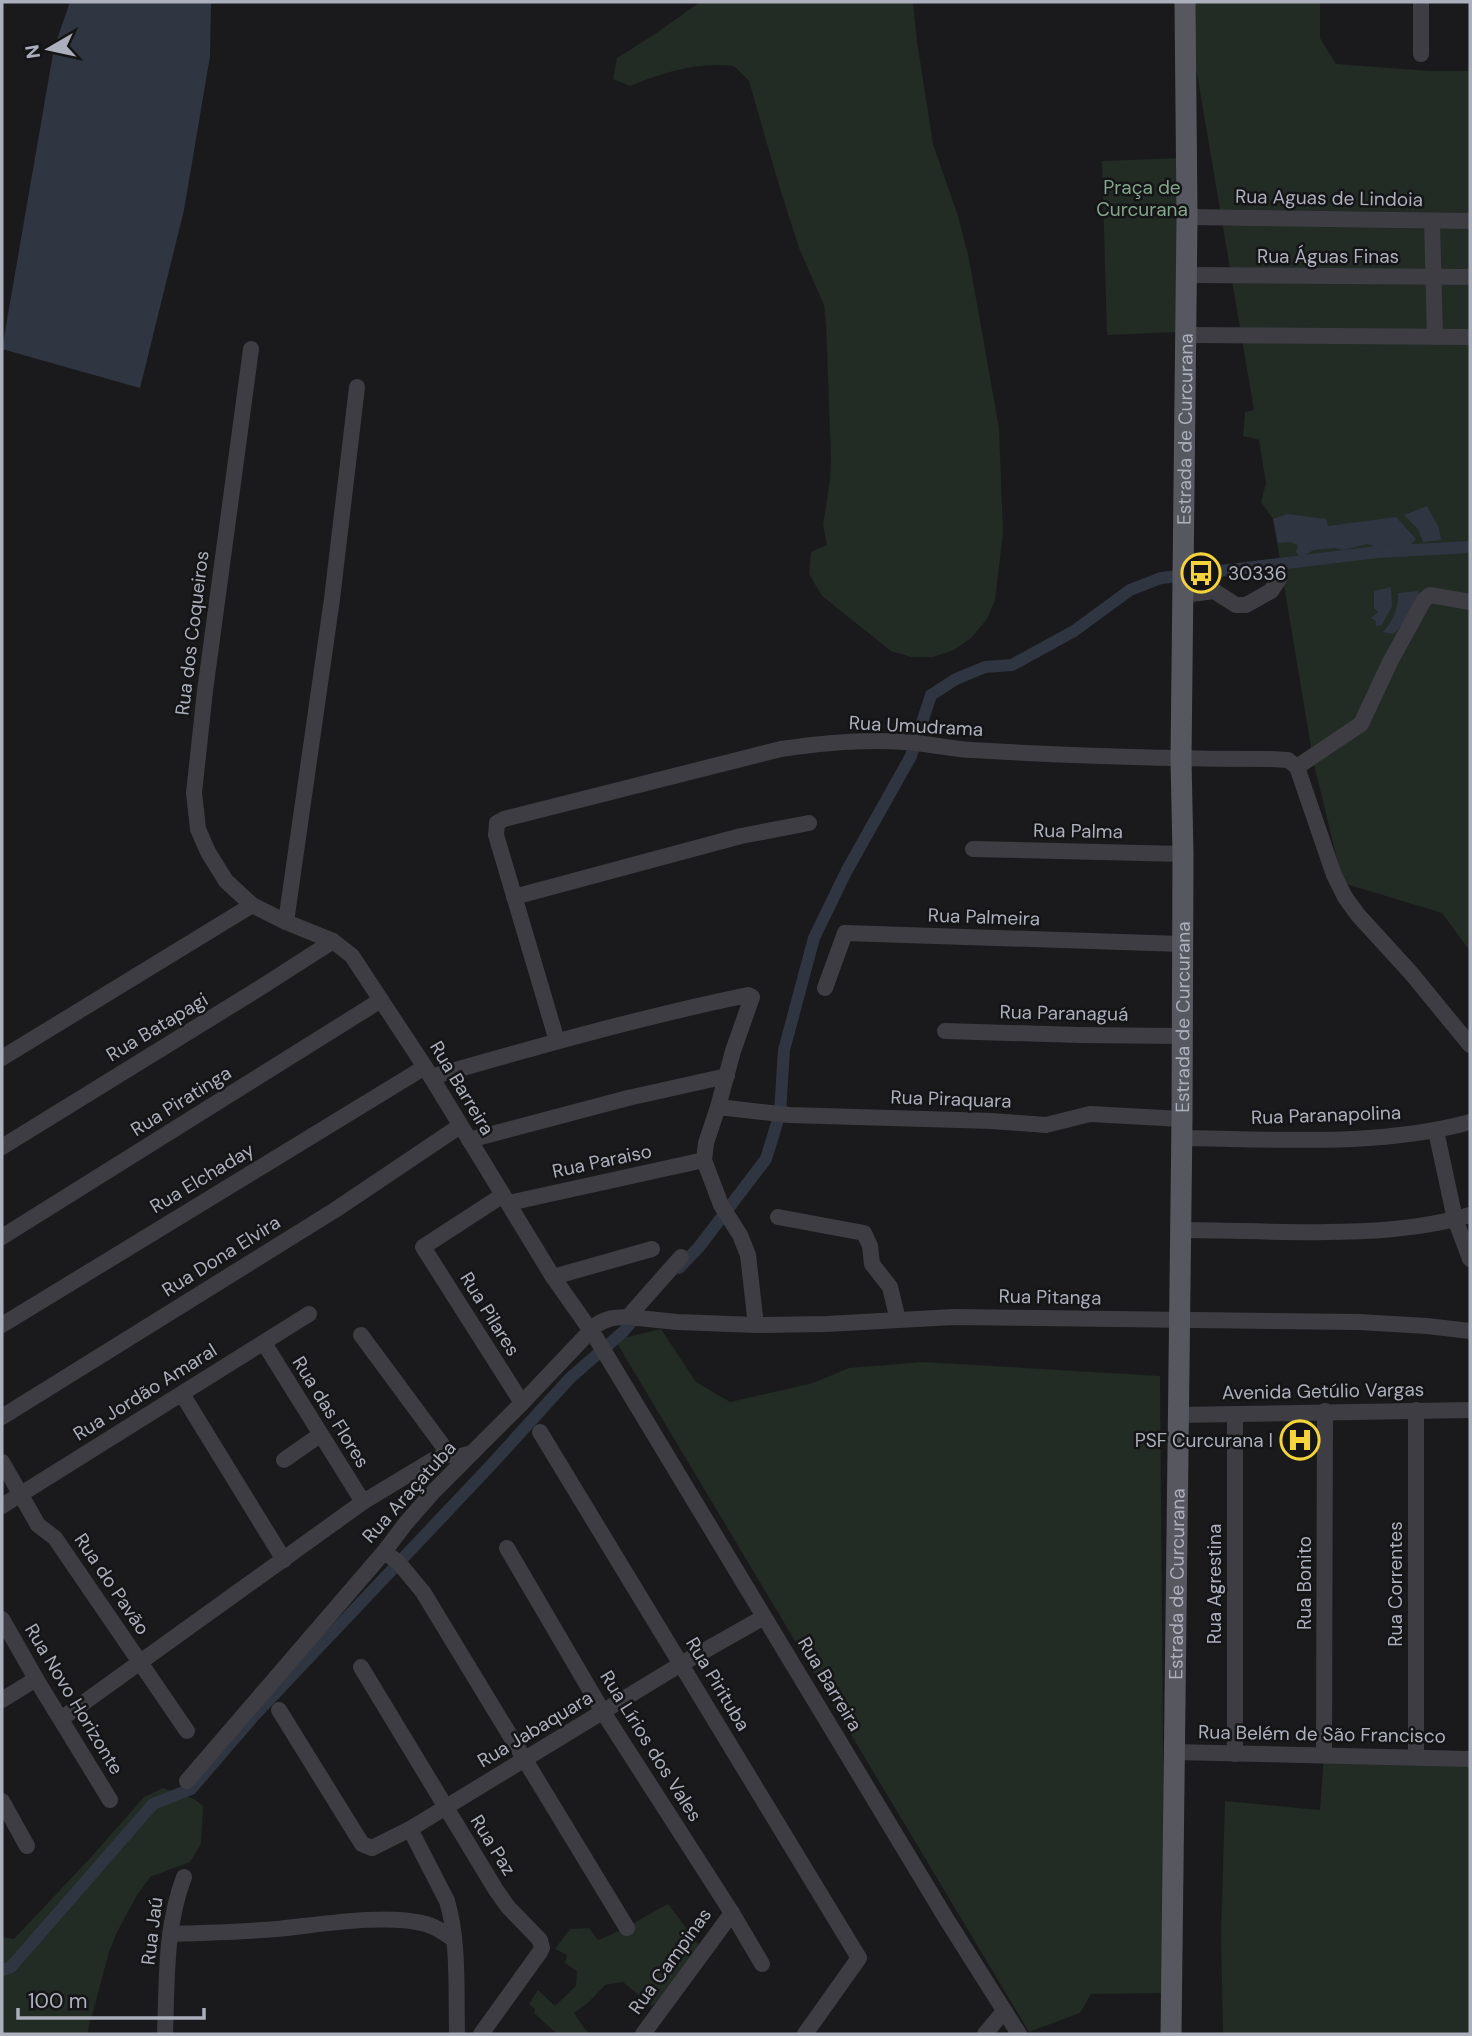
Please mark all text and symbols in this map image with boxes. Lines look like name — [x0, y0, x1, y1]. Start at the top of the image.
north arrow — [14, 14, 84, 84]
text: N — [19, 43, 46, 60]
park label: Praça de Curcurana — [1096, 175, 1188, 222]
street label: Rua Aguas de Lindoia — [1235, 184, 1423, 212]
street label: Rua Águas Finas — [1257, 244, 1399, 269]
street label: Estrada de Curcurana — [1171, 333, 1198, 525]
street label: Rua dos Coqueiros — [169, 549, 215, 717]
bus stop icon: 30336 — [1180, 552, 1222, 594]
place label: 30336 — [1228, 561, 1287, 586]
street label: Rua Umudrama — [848, 710, 984, 742]
street label: Rua Palma — [1033, 818, 1123, 844]
street label: Rua Palmeira — [927, 903, 1041, 931]
street label: Estrada de Curcurana — [1170, 921, 1195, 1113]
street label: Rua Batapagi — [102, 987, 212, 1067]
street label: Rua Paranaguá — [999, 999, 1129, 1027]
street label: Rua Barreira — [424, 1036, 500, 1140]
street label: Rua Piratinga — [126, 1060, 236, 1142]
street label: Rua Piraquara — [890, 1084, 1012, 1114]
street label: Rua Paranapolina — [1250, 1100, 1402, 1130]
street label: Rua Elchaday — [145, 1137, 259, 1219]
street label: Rua Paraiso — [550, 1138, 654, 1184]
street label: Rua Dona Elvira — [157, 1210, 285, 1302]
street label: Rua Pilares — [454, 1267, 526, 1361]
street label: Rua Pitanga — [998, 1284, 1102, 1310]
street label: Rua Jordão Amaral — [68, 1338, 222, 1446]
street label: Rua das Flores — [287, 1351, 375, 1473]
street label: Avenida Getúlio Vargas — [1222, 1377, 1424, 1405]
hospital icon: PSF Curcurana I — [1279, 1419, 1321, 1461]
place label: PSF Curcurana I — [1135, 1428, 1273, 1453]
street label: Rua Araçatuba — [357, 1436, 461, 1548]
street label: Estrada de Curcurana — [1163, 1488, 1190, 1680]
street label: Rua Correntes — [1383, 1521, 1408, 1647]
street label: Rua Agrestina — [1202, 1524, 1227, 1644]
street label: Rua do Pavão — [69, 1528, 155, 1640]
street label: Rua Bonito — [1292, 1536, 1317, 1630]
street label: Rua Novo Horizonte — [19, 1619, 129, 1779]
street label: Rua Pirituba — [680, 1632, 756, 1736]
street label: Rua Barreira — [792, 1632, 868, 1736]
street label: Rua Lírios dos Vales — [594, 1666, 708, 1826]
street label: Rua Jabaquara — [473, 1685, 597, 1773]
street label: Rua Belém de São Francisco — [1198, 1719, 1446, 1749]
street label: Rua Paz — [465, 1810, 521, 1880]
street label: Rua Jaú — [135, 1896, 169, 1966]
street label: Rua Campinas — [623, 1903, 717, 2019]
scale bar — [18, 1976, 203, 2020]
text: 100 m — [28, 1987, 88, 2015]

